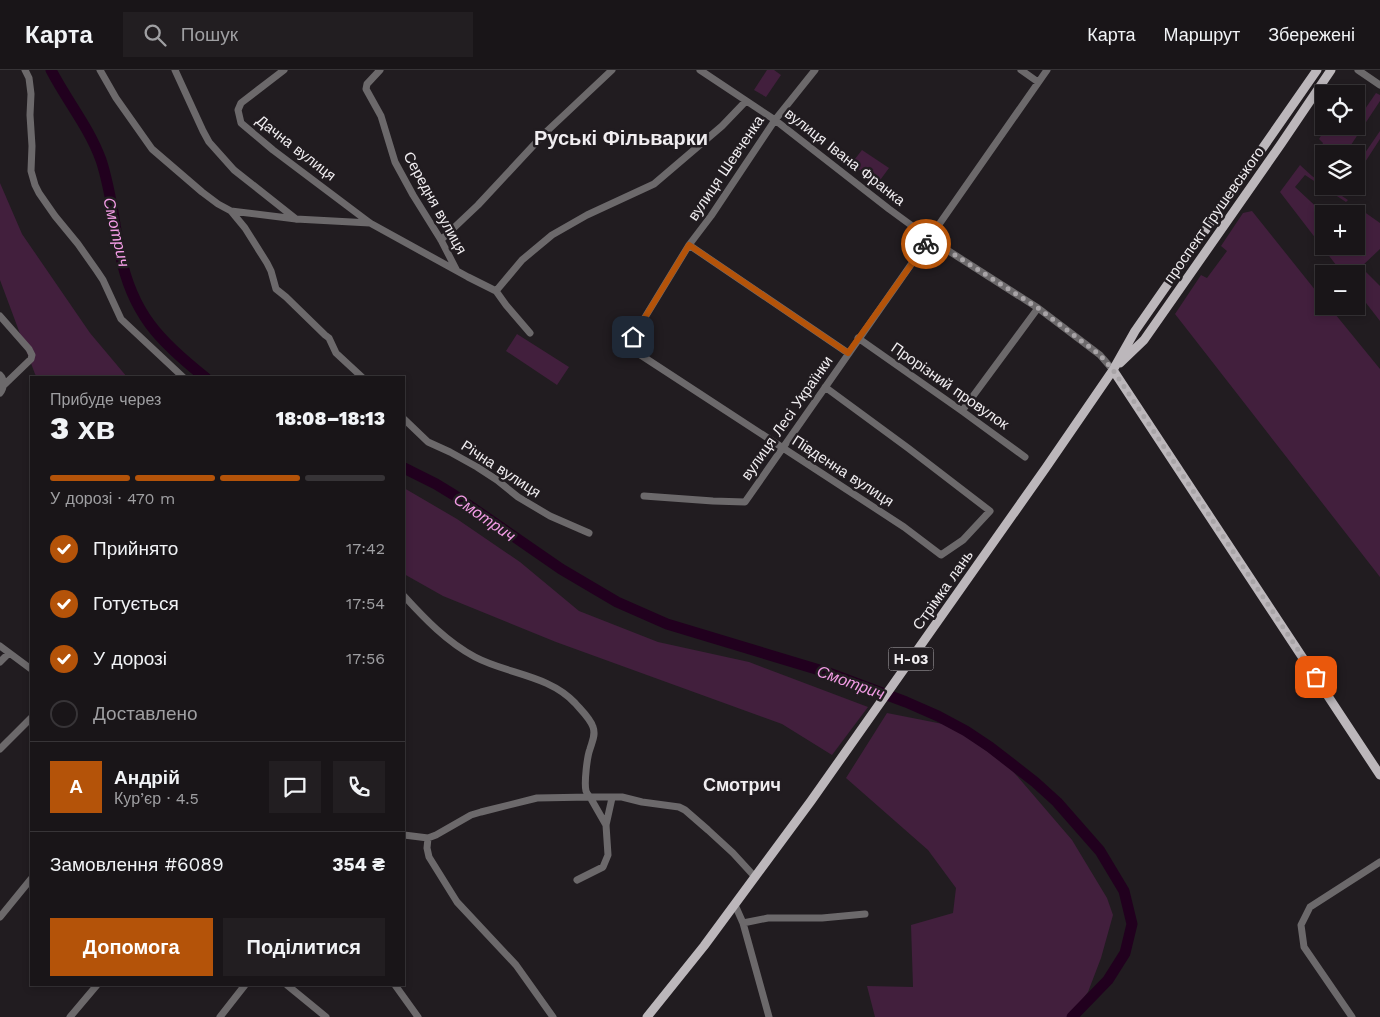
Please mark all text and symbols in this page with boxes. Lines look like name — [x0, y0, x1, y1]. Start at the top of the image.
search box — [123, 12, 473, 57]
text: Карта — [25, 21, 93, 49]
icon: search — [141, 21, 169, 49]
text: Пошук — [181, 23, 238, 46]
text: Карта — [1087, 24, 1135, 45]
text: Маршрут — [1163, 24, 1240, 45]
text: Збережені — [1268, 24, 1355, 45]
map controls — [1315, 85, 1365, 315]
button: locate — [1315, 85, 1365, 135]
street label: вулиця Івана Франка — [781, 105, 909, 210]
street label: Дачна вулиця — [252, 111, 340, 185]
street label: вулиця Шевченка — [684, 112, 768, 224]
district label: Руські Фільварки — [534, 126, 708, 150]
street label: проспект Грушевського — [1160, 143, 1268, 287]
button: layers — [1315, 145, 1365, 195]
street label: Середня вулиця — [399, 149, 471, 257]
water label: Смотрич — [99, 196, 134, 269]
button: + — [1315, 205, 1365, 255]
courier — [901, 219, 951, 269]
icon: bike — [912, 230, 940, 258]
button: − — [1315, 265, 1365, 315]
pin — [612, 316, 654, 358]
icon: home — [619, 323, 647, 351]
street label: Прорізний провулок — [888, 339, 1013, 434]
street label: вулиця Лесі Українки — [737, 352, 837, 484]
text: Прибуде через — [50, 390, 161, 409]
text: 18:08–18:13 — [276, 407, 385, 430]
text: 3 хв — [50, 409, 115, 447]
street label: Південна вулиця — [789, 431, 897, 511]
street label: Річна вулиця — [458, 437, 544, 501]
text: У дорозі · 470 m — [50, 489, 175, 508]
water label: Смотрич — [450, 489, 519, 545]
icon: check — [50, 535, 78, 563]
text: Прийнято — [93, 537, 178, 560]
text: 17:42 — [346, 539, 385, 558]
street label: Стрімка лань — [909, 547, 977, 633]
icon: check — [50, 590, 78, 618]
text: Готується — [93, 592, 179, 615]
text: 17:54 — [346, 594, 385, 613]
icon: check — [50, 645, 78, 673]
text: У дорозі — [93, 647, 167, 670]
road number: Н-03 — [888, 648, 934, 670]
text: 17:56 — [346, 649, 385, 668]
pin — [1295, 656, 1337, 698]
water label: Смотрич — [814, 661, 887, 703]
icon: bag — [1302, 663, 1330, 691]
text: Доставлено — [93, 702, 198, 725]
button: chat — [269, 761, 321, 813]
button: phone — [333, 761, 385, 813]
text: Андрій — [114, 766, 180, 789]
district label: Смотрич — [703, 774, 781, 795]
text: А — [69, 775, 83, 798]
text: Кур’єр · 4.5 — [114, 789, 199, 808]
text: Замовлення #6089 — [50, 853, 224, 876]
text: 354 ₴ — [332, 853, 385, 876]
button: Допомога — [50, 918, 213, 976]
button: Поділитися — [223, 918, 385, 976]

